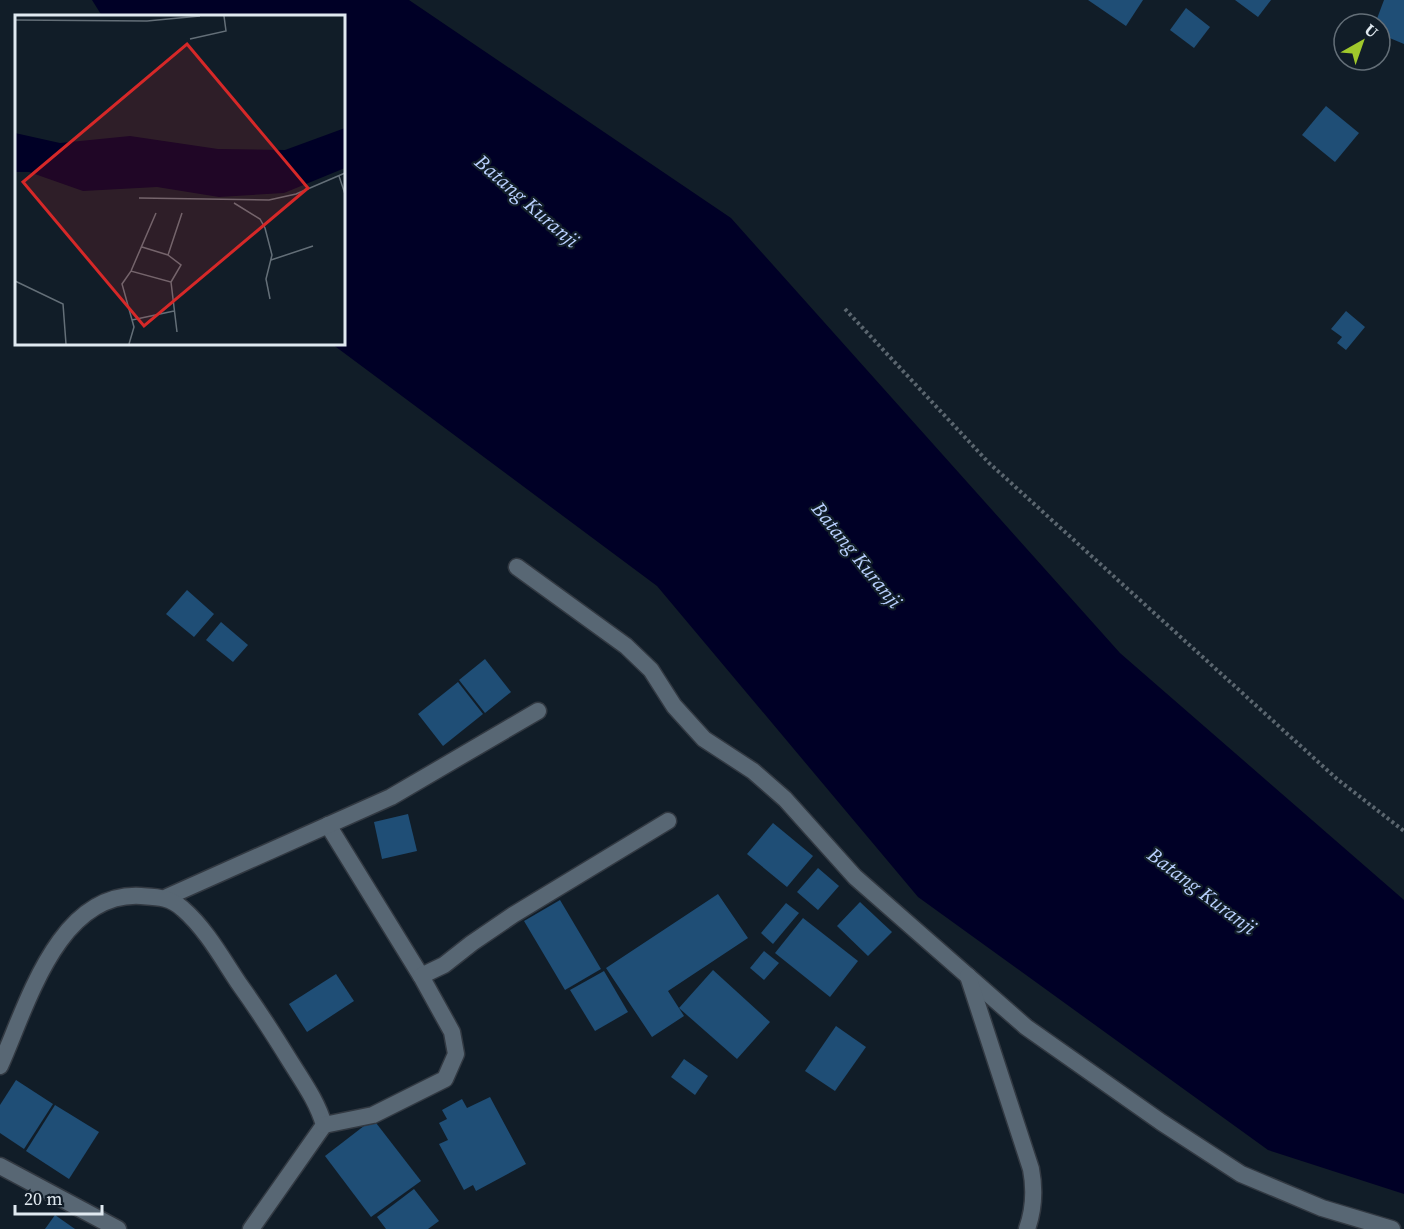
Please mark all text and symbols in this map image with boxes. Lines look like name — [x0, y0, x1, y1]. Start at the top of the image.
north arrow — [1332, 12, 1392, 72]
inset map — [15, 15, 345, 345]
text: U — [1360, 18, 1383, 43]
water label: Batang Kuranji — [468, 147, 585, 254]
water label: Batang Kuranji — [805, 495, 909, 614]
water label: Batang Kuranji — [1141, 840, 1262, 941]
scale bar — [15, 1178, 102, 1216]
text: 20 m — [24, 1186, 62, 1211]

